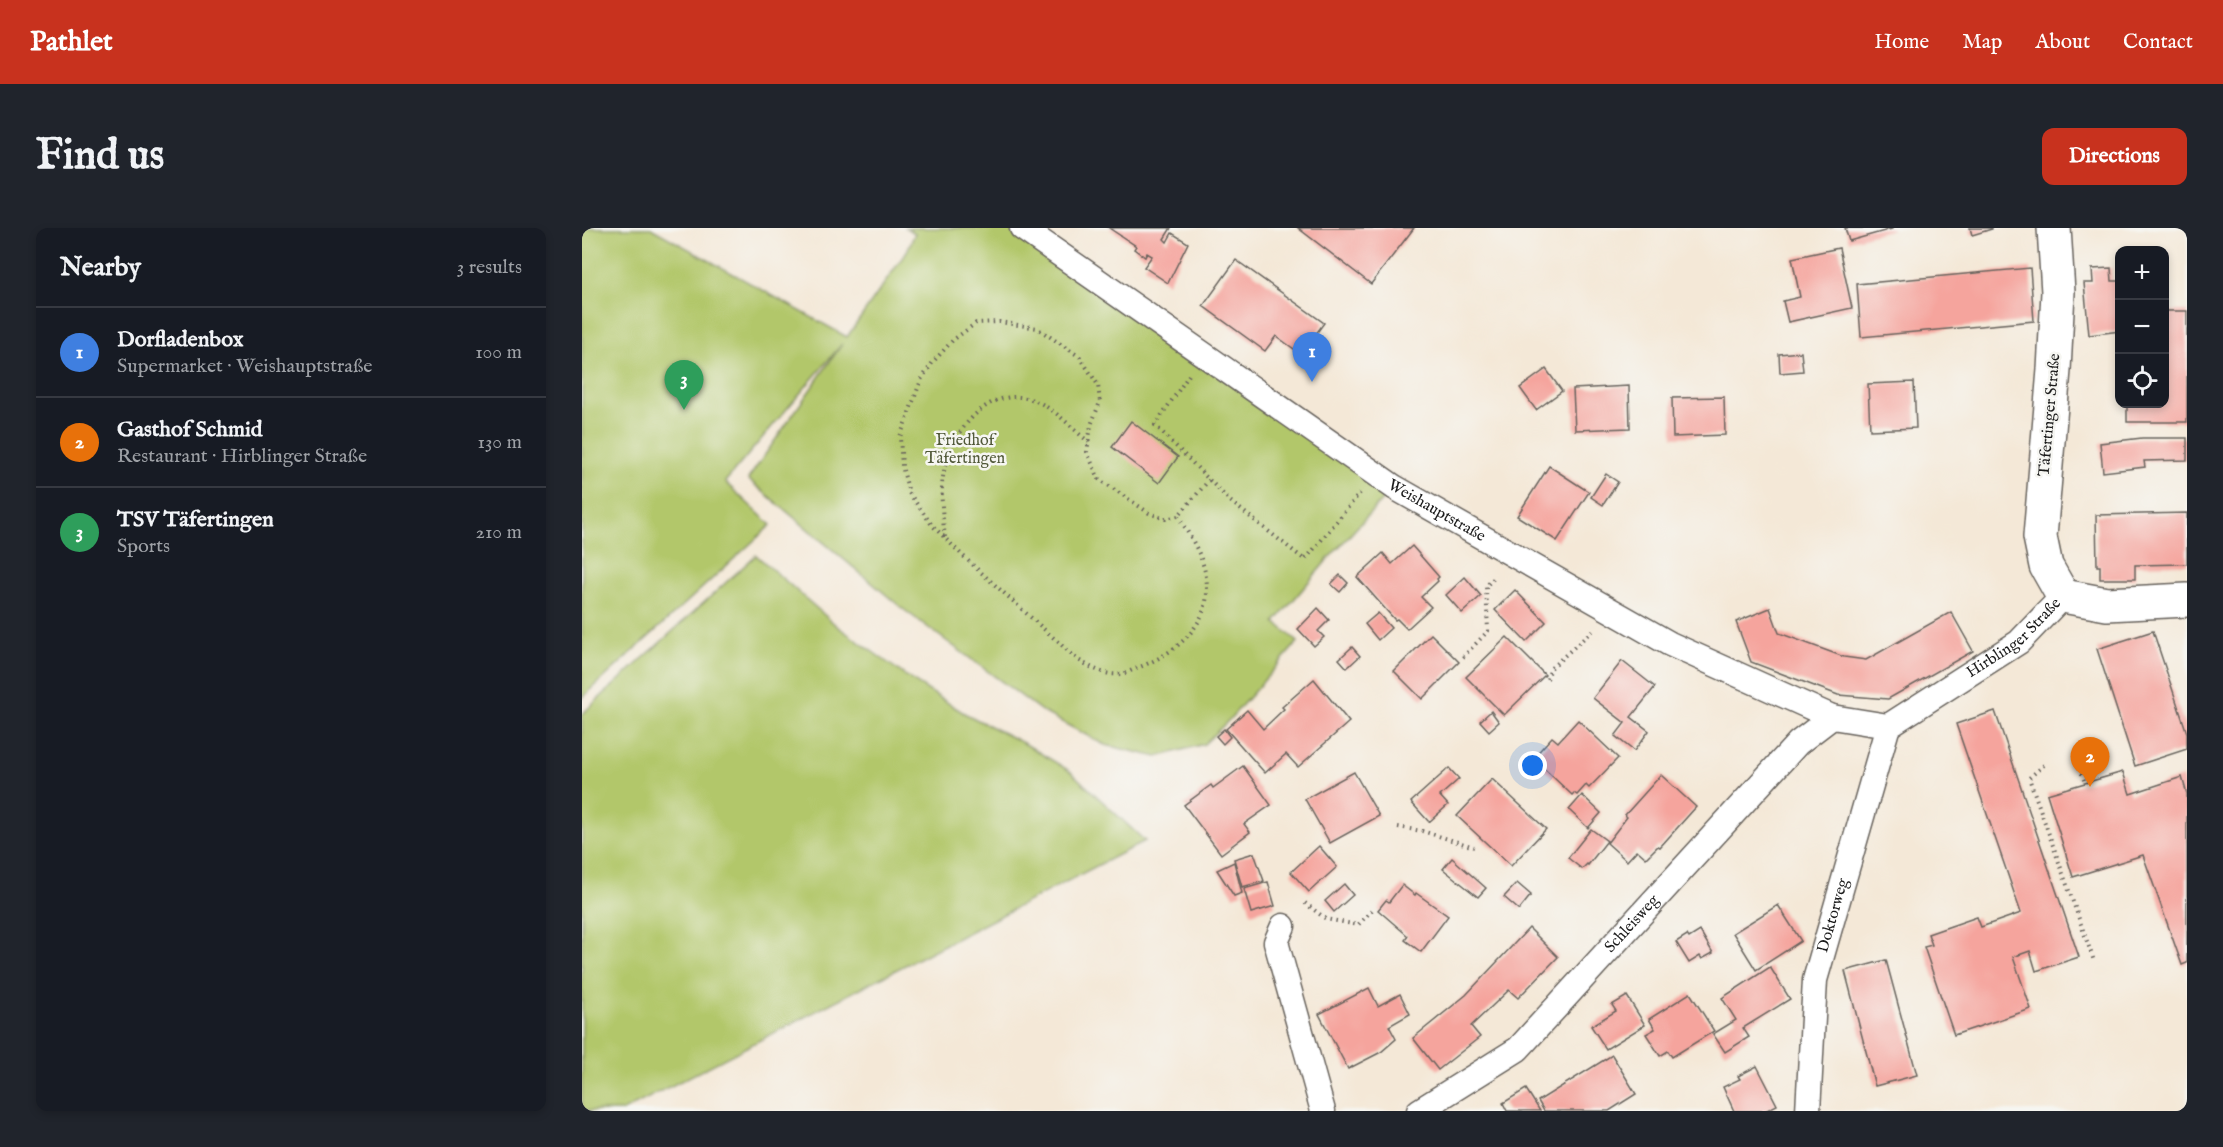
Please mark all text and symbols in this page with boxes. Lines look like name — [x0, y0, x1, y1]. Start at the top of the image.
text: Pathlet — [30, 25, 113, 60]
text: Home — [1874, 29, 1929, 56]
text: Map — [1962, 29, 2002, 56]
text: About — [2035, 29, 2090, 56]
text: Contact — [2123, 29, 2193, 56]
button: Directions — [2042, 128, 2187, 185]
text: Find us — [36, 130, 164, 183]
map controls — [2115, 246, 2169, 408]
button: + — [2115, 246, 2169, 300]
text: Nearby — [60, 251, 141, 284]
text: 3 results — [457, 255, 522, 280]
button: − — [2115, 300, 2169, 354]
text: Dorfladenbox — [117, 326, 244, 354]
pin: 1 — [1292, 332, 1332, 382]
text: 1 — [76, 340, 83, 365]
text: 100 m — [475, 340, 522, 365]
street label: Täfertinger Straße — [2035, 353, 2065, 477]
text: Supermarket · Weishauptstraße — [117, 354, 372, 379]
button: locate — [2115, 354, 2169, 408]
pin: 3 — [664, 360, 704, 410]
text: Gasthof Schmid — [117, 416, 262, 444]
text: 2 — [75, 430, 84, 455]
text: 130 m — [477, 430, 522, 455]
park label: Friedhof Täfertingen — [925, 431, 1006, 469]
text: Restaurant · Hirblinger Straße — [117, 444, 367, 469]
street label: Weishauptstraße — [1384, 475, 1489, 547]
text: TSV Täfertingen — [117, 506, 274, 534]
text: 3 — [76, 520, 83, 545]
text: 210 m — [476, 520, 522, 545]
text: Sports — [117, 534, 170, 559]
street label: Hirblinger Straße — [1963, 594, 2066, 683]
pin: 2 — [2070, 738, 2110, 787]
your location — [1518, 751, 1547, 780]
street label: Doktorweg — [1813, 876, 1854, 955]
street label: Schleisweg — [1601, 891, 1664, 957]

